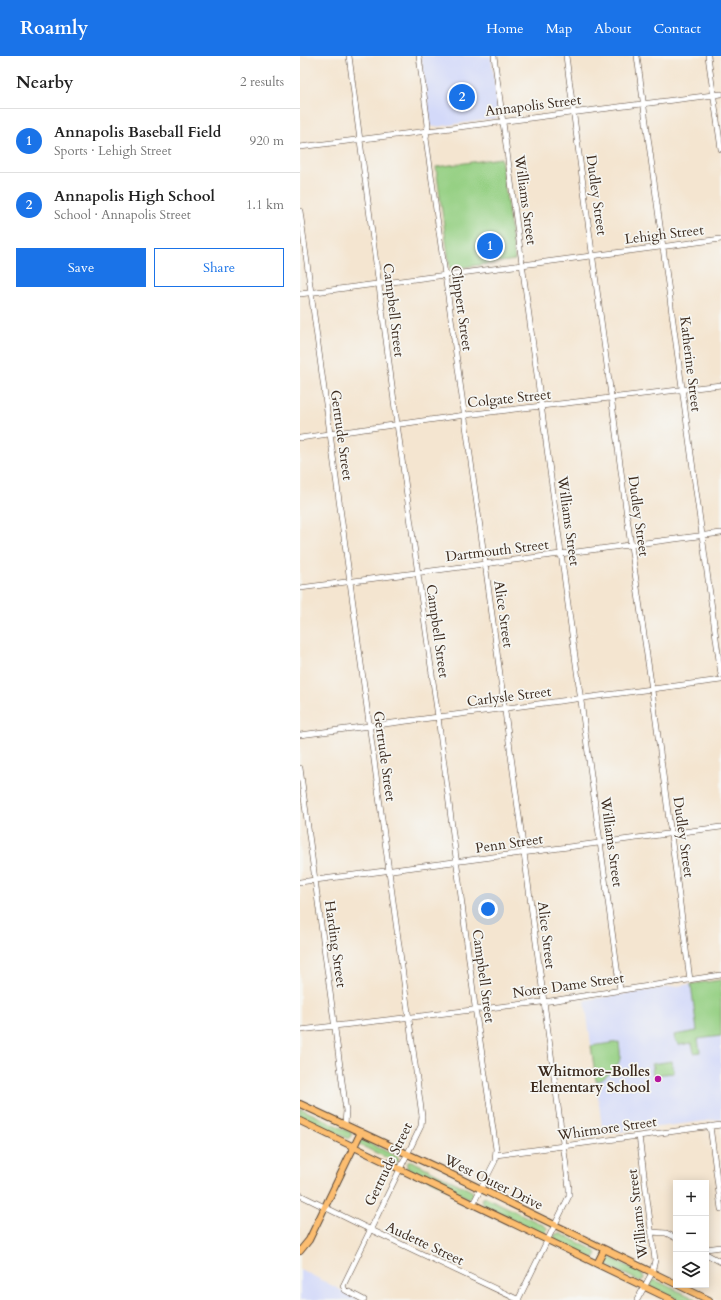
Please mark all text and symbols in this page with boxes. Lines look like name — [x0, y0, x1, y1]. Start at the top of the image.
text: Roamly — [20, 15, 88, 41]
text: Home — [486, 19, 524, 38]
text: Map — [546, 19, 572, 38]
text: About — [594, 19, 631, 38]
text: Contact — [653, 19, 701, 38]
text: Nearby — [16, 71, 73, 94]
text: 2 results — [240, 73, 284, 91]
pin: 2 — [449, 82, 475, 112]
street label: Annapolis Street — [484, 90, 583, 121]
text: Annapolis Baseball Field — [54, 122, 221, 142]
text: 1 — [26, 132, 32, 150]
text: 920 m — [250, 132, 284, 150]
text: Sports · Lehigh Street — [54, 142, 172, 160]
street label: Williams Street — [510, 153, 541, 247]
street label: Dudley Street — [581, 154, 612, 237]
text: Annapolis High School — [54, 186, 215, 206]
text: 2 — [26, 196, 32, 214]
text: 1.1 km — [246, 196, 284, 214]
text: School · Annapolis Street — [54, 206, 191, 224]
street label: Lehigh Street — [623, 220, 705, 249]
pin: 1 — [477, 231, 503, 261]
button: Save — [16, 248, 146, 287]
button: Share — [154, 248, 284, 287]
street label: Campbell Street — [378, 262, 409, 359]
street label: Clippert Street — [446, 264, 477, 353]
street label: Katherine Street — [675, 315, 706, 413]
street label: Colgate Street — [466, 385, 552, 412]
street label: Gertrude Street — [326, 389, 357, 482]
street label: Williams Street — [553, 474, 584, 568]
street label: Dudley Street — [623, 475, 654, 558]
street label: Dartmouth Street — [444, 535, 550, 566]
street label: Alice Street — [489, 579, 518, 649]
street label: Campbell Street — [422, 583, 454, 680]
street label: Carlysle Street — [466, 682, 553, 711]
street label: Gertrude Street — [369, 710, 400, 803]
street label: Williams Street — [596, 795, 627, 889]
street label: Dudley Street — [668, 796, 699, 879]
street label: Penn Street — [474, 829, 545, 858]
street label: Harding Street — [320, 899, 351, 989]
your location — [478, 899, 498, 919]
street label: Alice Street — [533, 900, 560, 970]
street label: Campbell Street — [468, 928, 500, 1025]
street label: Notre Dame Street — [511, 968, 626, 1003]
place label: Whitmore-Bolles Elementary School — [530, 1062, 650, 1097]
marker: Whitmore-Bolles Elementary School — [653, 1074, 663, 1084]
street label: Whitmore Street — [555, 1112, 658, 1145]
street label: Gertrude Street — [360, 1119, 417, 1209]
street label: West Outer Drive — [440, 1150, 546, 1215]
street label: Williams Street — [622, 1167, 653, 1261]
map controls — [673, 1180, 709, 1288]
button: + — [673, 1180, 709, 1216]
button: − — [673, 1216, 709, 1252]
street label: Audette Street — [383, 1217, 467, 1270]
button: layers — [673, 1252, 709, 1288]

